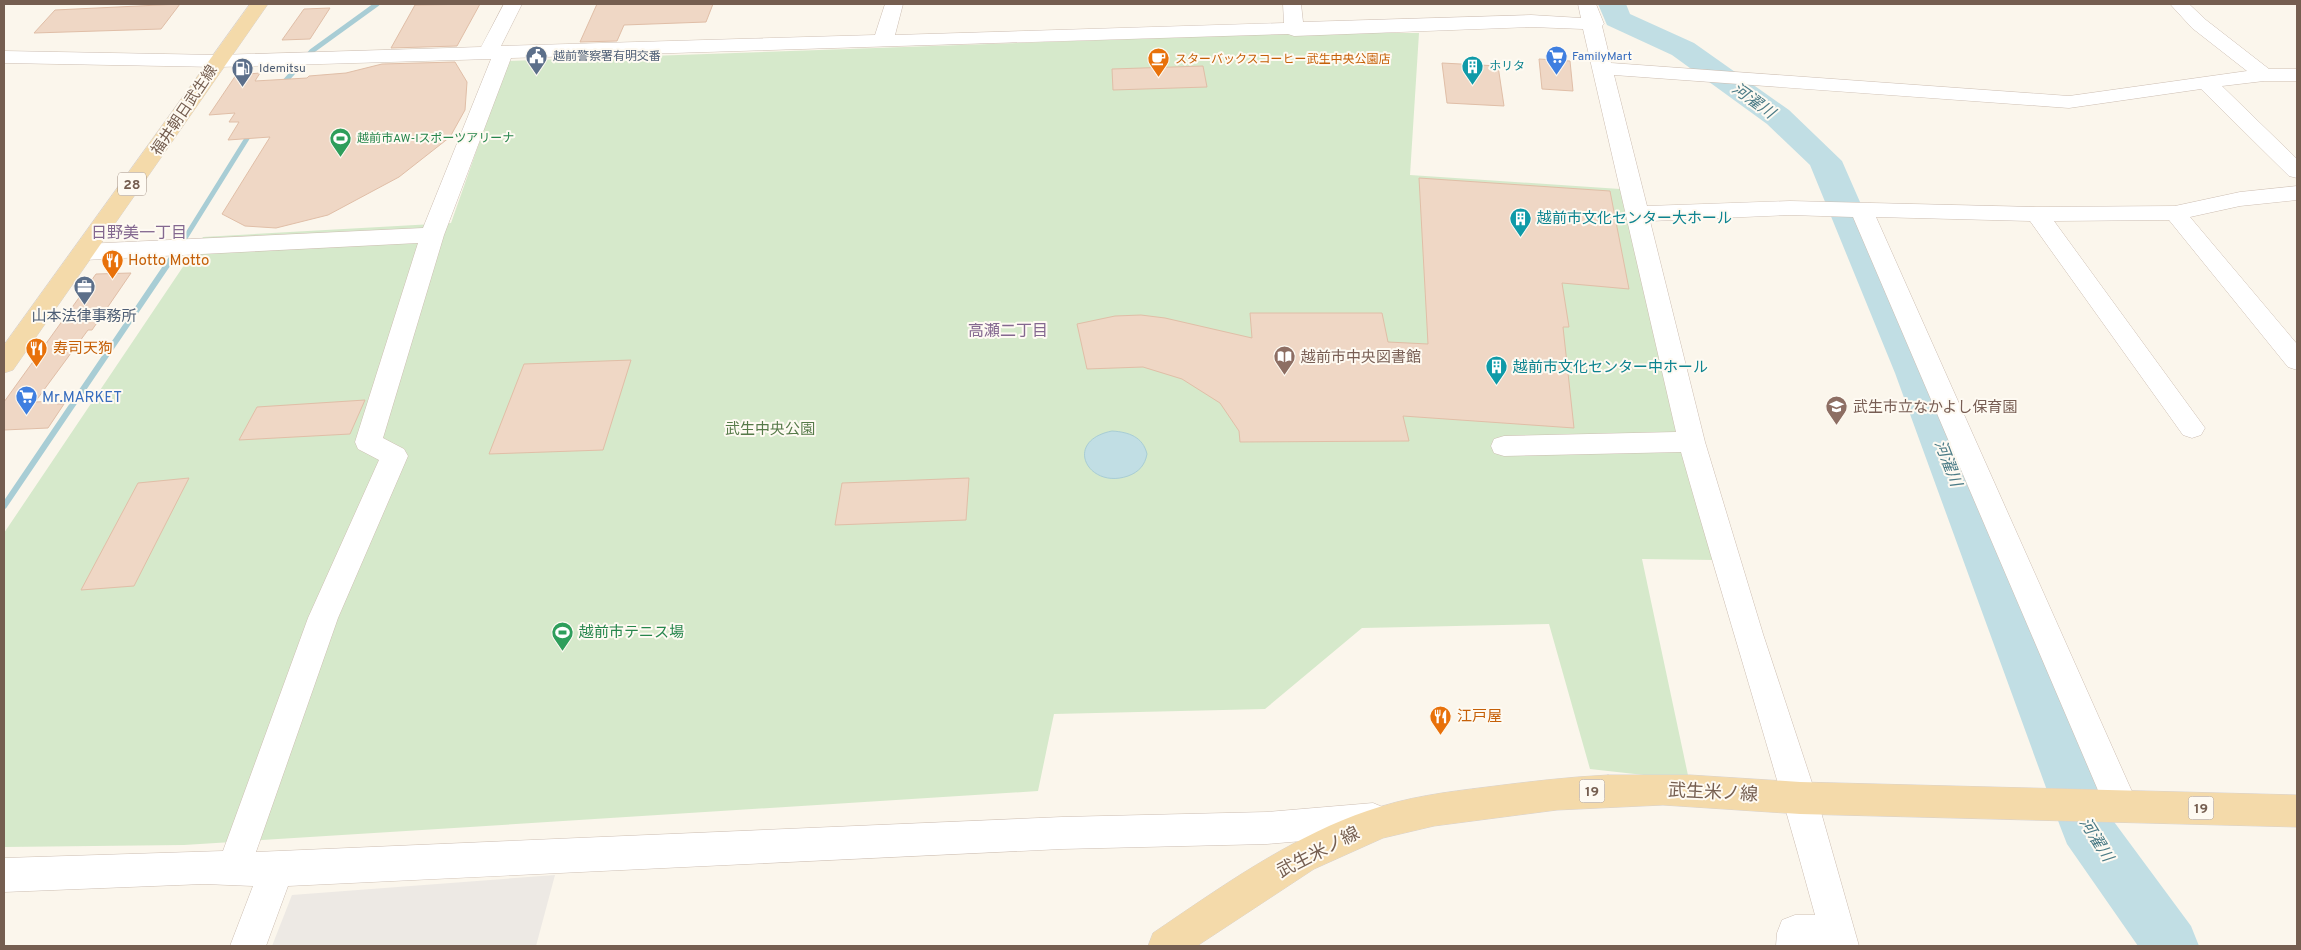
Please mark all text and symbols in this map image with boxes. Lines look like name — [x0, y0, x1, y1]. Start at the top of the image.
public building icon: 越前警察署有明交番 — [525, 44, 549, 75]
supermarket icon: FamilyMart — [1544, 44, 1568, 75]
cafe icon: スターバックスコーヒー武生中央公園店 — [1147, 47, 1171, 78]
place label: 越前警察署有明交番 — [553, 49, 661, 65]
place label: FamilyMart — [1572, 49, 1632, 65]
place label: スターバックスコーヒー武生中央公園店 — [1175, 52, 1391, 68]
building icon: ホリタ — [1461, 54, 1485, 85]
fuel station icon: Idemitsu — [231, 56, 255, 87]
place label: ホリタ — [1489, 59, 1525, 75]
street label: 福井朝日武生線 — [147, 61, 222, 160]
place label: Idemitsu — [259, 61, 306, 77]
water label: 河濯川 — [1728, 79, 1780, 125]
sports icon: 越前市AW-Iスポーツアリーナ — [329, 126, 353, 157]
place label: 越前市AW-Iスポーツアリーナ — [357, 131, 514, 147]
road number: 28 — [118, 172, 146, 195]
building icon: 越前市文化センター大ホール — [1509, 206, 1533, 237]
place label: 越前市文化センター大ホール — [1536, 210, 1732, 229]
district label: 日野美一丁目 — [91, 224, 187, 244]
restaurant icon: Hotto Motto — [100, 248, 124, 279]
place label: Hotto Motto — [128, 252, 209, 271]
office icon: 山本法律事務所 — [72, 275, 96, 306]
place label: 山本法律事務所 — [31, 308, 137, 327]
district label: 高瀬二丁目 — [968, 322, 1048, 342]
restaurant icon: 寿司天狗 — [25, 336, 49, 367]
place label: 寿司天狗 — [53, 340, 113, 359]
library icon: 越前市中央図書館 — [1273, 345, 1297, 376]
place label: 越前市中央図書館 — [1300, 349, 1421, 368]
building icon: 越前市文化センター中ホール — [1485, 355, 1509, 386]
place label: 越前市文化センター中ホール — [1512, 359, 1708, 378]
supermarket icon: Mr.MARKET — [14, 385, 38, 416]
place label: Mr.MARKET — [42, 389, 122, 408]
school or university icon: 武生市立なかよし保育園 — [1825, 395, 1849, 426]
place label: 武生市立なかよし保育園 — [1853, 399, 2017, 418]
park label: 武生中央公園 — [725, 421, 815, 440]
water label: 河濯川 — [1929, 438, 1966, 492]
sports icon: 越前市テニス場 — [551, 620, 575, 651]
place label: 越前市テニス場 — [578, 624, 684, 643]
restaurant icon: 江戸屋 — [1429, 704, 1453, 735]
place label: 江戸屋 — [1457, 708, 1502, 727]
road number: 19 — [1580, 779, 1604, 802]
street label: 武生米ノ線 — [1667, 780, 1758, 807]
road number: 19 — [2188, 796, 2214, 820]
water label: 河濯川 — [2074, 814, 2118, 867]
street label: 武生米ノ線 — [1273, 823, 1364, 884]

